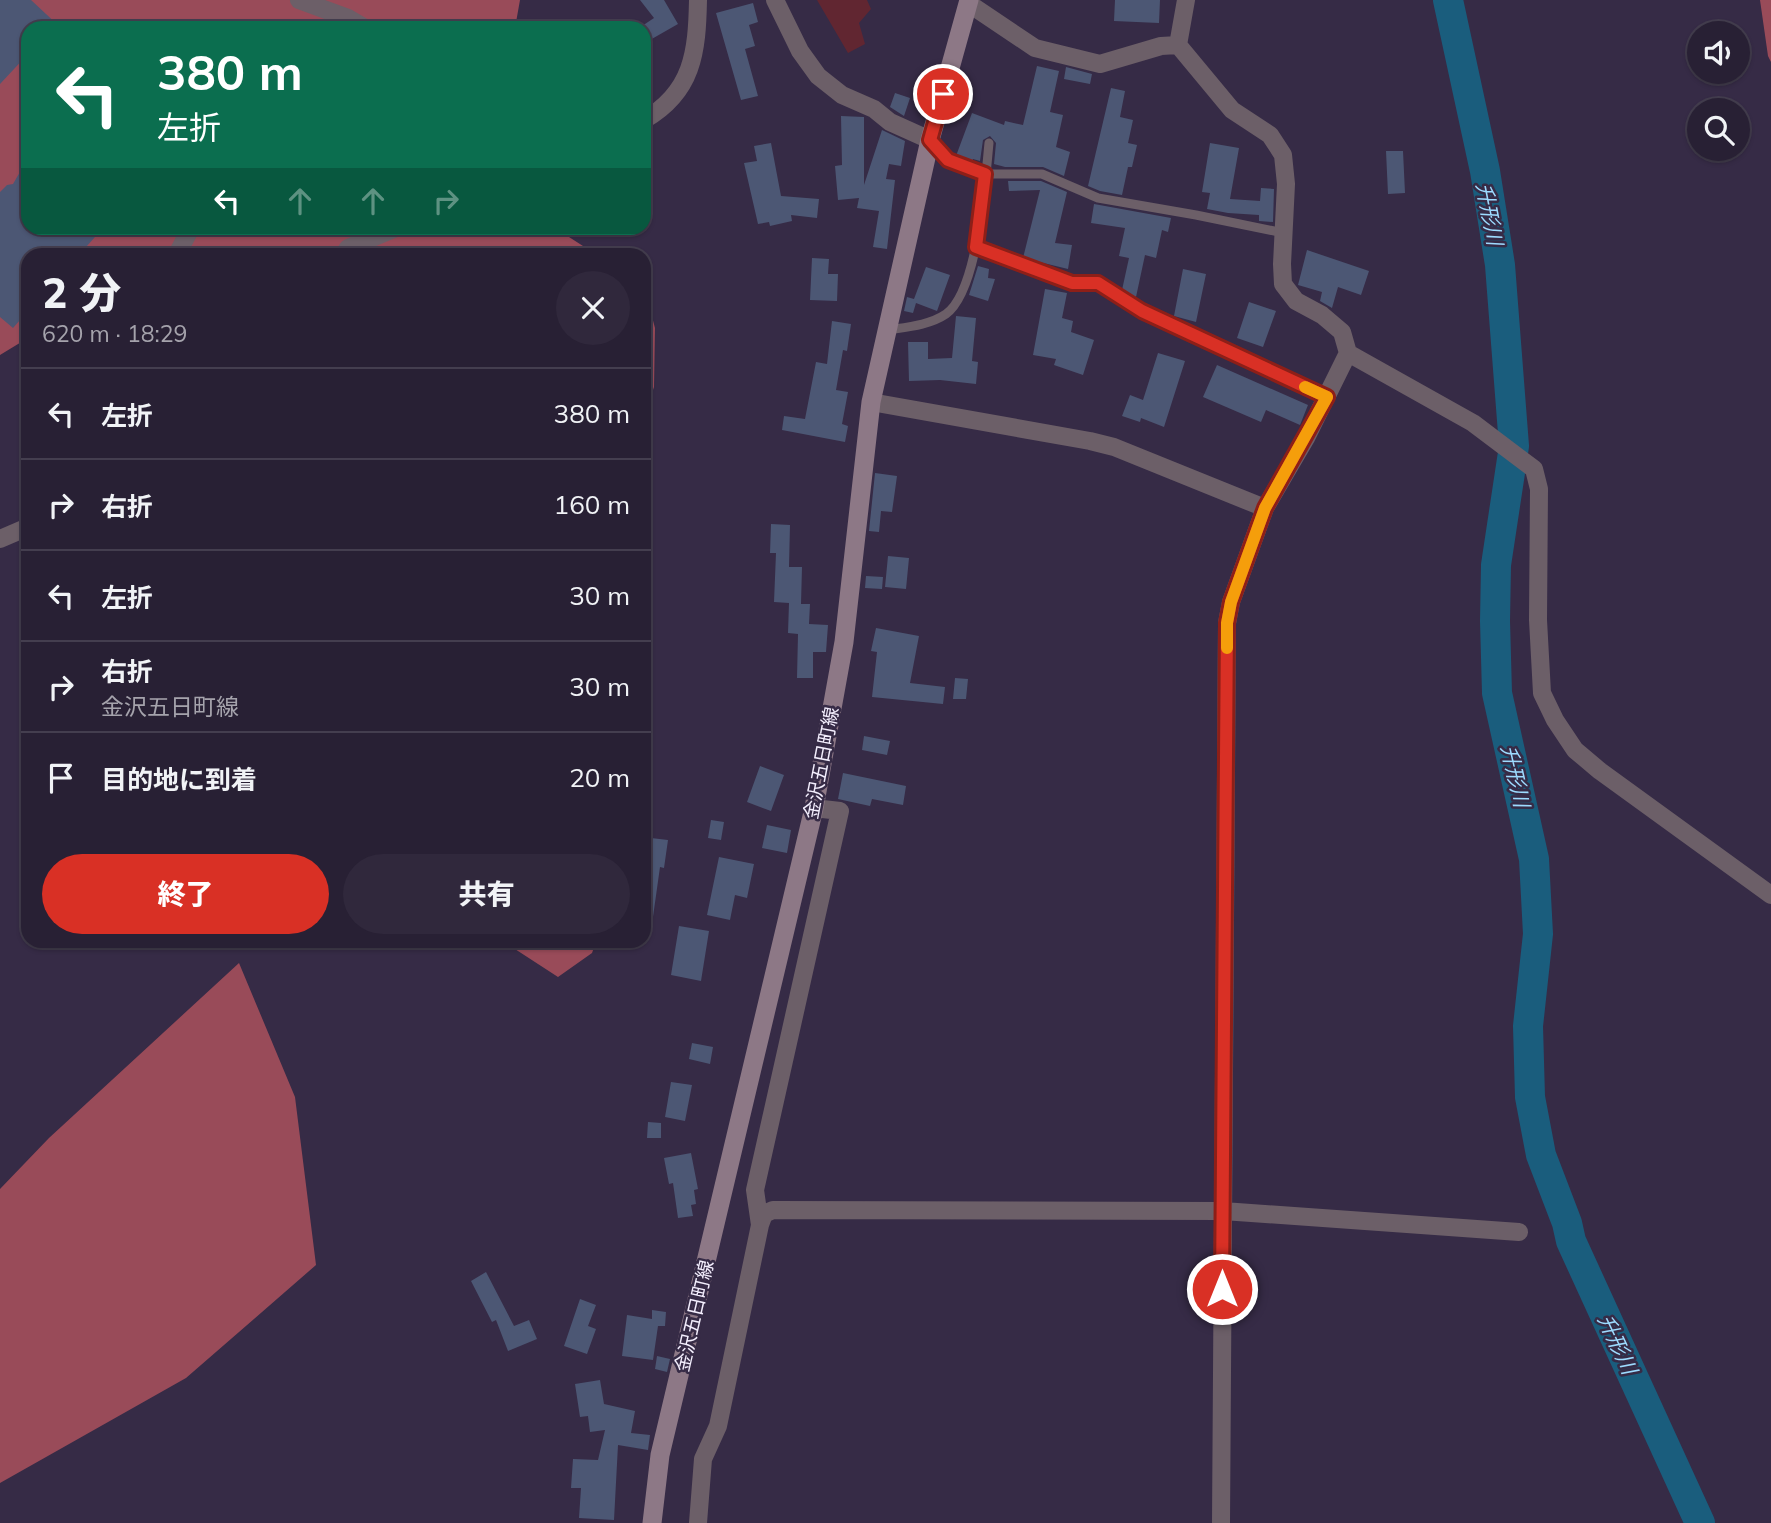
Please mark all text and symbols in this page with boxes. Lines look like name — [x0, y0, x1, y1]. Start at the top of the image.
map controls — [1687, 21, 1750, 161]
button: sound — [1687, 21, 1750, 84]
text: 380 m — [157, 41, 303, 102]
icon: left — [42, 49, 133, 140]
pin — [913, 64, 973, 124]
icon: arrive — [924, 75, 962, 113]
button: search — [1687, 98, 1750, 161]
text: 左折 — [157, 107, 221, 147]
water label: 升形川 — [1471, 181, 1509, 249]
icon: left — [208, 182, 246, 220]
icon: ahead — [281, 182, 319, 220]
icon: ahead — [354, 182, 392, 220]
icon: right — [427, 182, 465, 220]
text: 2 分 — [42, 266, 121, 319]
button: close — [556, 271, 630, 345]
text: 620 m · 18:29 — [42, 319, 187, 348]
icon: left — [42, 395, 80, 433]
text: 380 m — [554, 397, 630, 430]
text: 左折 — [101, 399, 153, 432]
icon: right — [42, 486, 80, 524]
text: 160 m — [554, 488, 630, 521]
text: 右折 — [101, 490, 153, 523]
icon: left — [42, 577, 80, 615]
text: 30 m — [569, 579, 630, 612]
text: 左折 — [101, 581, 153, 614]
text: 右折 — [101, 655, 153, 688]
icon: right — [42, 668, 80, 706]
text: 30 m — [569, 670, 630, 703]
text: 金沢五日町線 — [101, 692, 239, 721]
street label: 金沢五日町線 — [798, 705, 844, 821]
water label: 升形川 — [1496, 742, 1536, 812]
icon: arrive — [42, 759, 80, 797]
text: 20 m — [569, 761, 630, 794]
text: 目的地に到着 — [101, 763, 257, 796]
button: 終了 — [42, 854, 329, 934]
button: 共有 — [343, 854, 630, 934]
position arrow — [1185, 1252, 1259, 1326]
street label: 金沢五日町線 — [669, 1258, 719, 1374]
water label: 升形川 — [1593, 1310, 1644, 1380]

